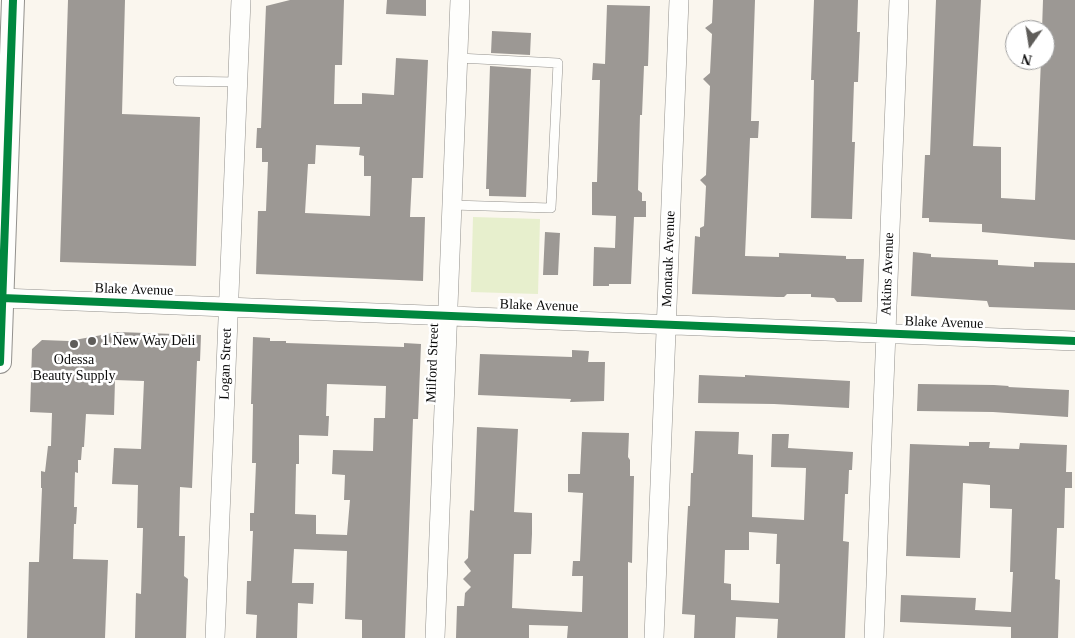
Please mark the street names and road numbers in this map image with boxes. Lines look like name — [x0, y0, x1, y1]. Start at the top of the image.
street label: Montauk Avenue — [659, 210, 679, 308]
street label: Atkins Avenue — [878, 232, 898, 316]
street label: Blake Avenue — [94, 280, 174, 300]
street label: Blake Avenue — [499, 296, 579, 316]
street label: Blake Avenue — [904, 313, 984, 333]
street label: Milford Street — [423, 323, 443, 403]
street label: Logan Street — [216, 328, 236, 400]

